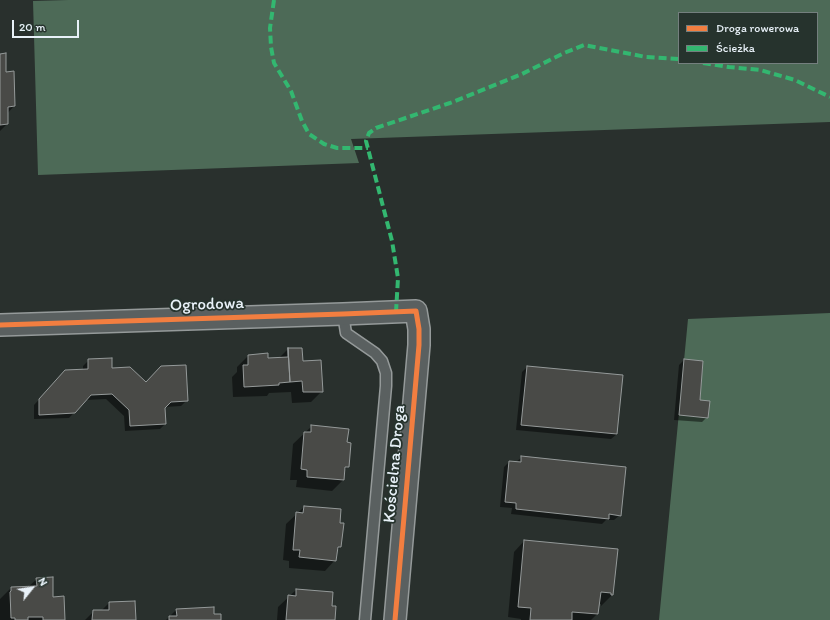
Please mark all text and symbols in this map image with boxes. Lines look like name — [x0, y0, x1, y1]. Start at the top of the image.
scale bar — [14, 12, 81, 38]
legend — [678, 12, 818, 64]
text: 20 m — [19, 20, 46, 34]
text: Droga rowerowa — [716, 21, 799, 35]
text: Ścieżka — [716, 41, 755, 55]
street label: Ogrodowa — [169, 294, 245, 316]
street label: Kościelna Droga — [380, 404, 410, 524]
north arrow — [12, 568, 52, 608]
text: N — [35, 575, 50, 588]

